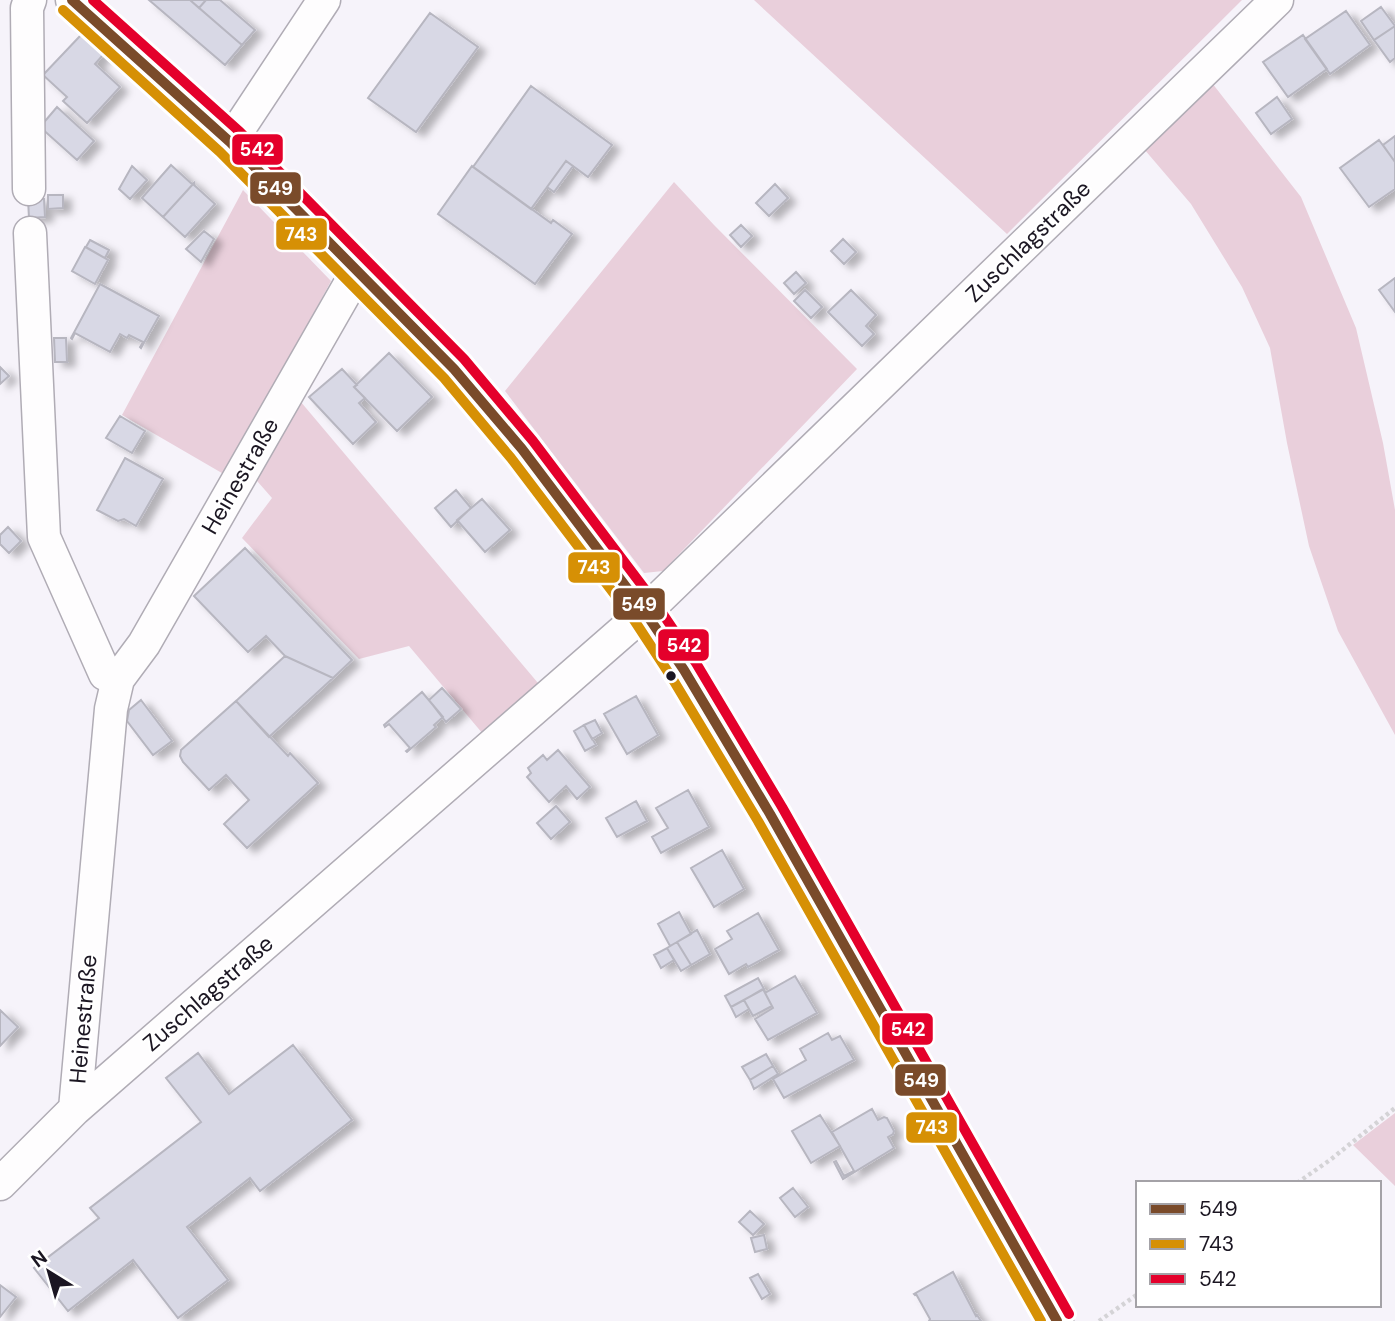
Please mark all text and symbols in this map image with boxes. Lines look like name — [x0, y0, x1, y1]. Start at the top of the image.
line badge: 542 — [231, 133, 284, 166]
text: 542 — [239, 137, 275, 162]
line badge: 549 — [249, 171, 302, 205]
street label: Zuschlagstraße — [959, 174, 1097, 308]
text: 549 — [257, 176, 293, 201]
line badge: 743 — [275, 217, 328, 251]
text: 743 — [285, 222, 318, 247]
street label: Heinestraße — [195, 412, 285, 540]
line badge: 743 — [567, 551, 621, 584]
text: 743 — [578, 555, 611, 580]
line badge: 549 — [612, 587, 666, 621]
text: 549 — [621, 592, 657, 617]
line badge: 542 — [657, 628, 710, 662]
text: 542 — [666, 633, 702, 658]
unlabelled marker — [664, 669, 678, 683]
street label: Zuschlagstraße — [137, 928, 279, 1058]
street label: Heinestraße — [62, 953, 104, 1085]
line badge: 542 — [881, 1012, 934, 1046]
text: 542 — [890, 1017, 926, 1042]
line badge: 549 — [894, 1063, 947, 1097]
text: 549 — [903, 1068, 939, 1093]
line badge: 743 — [905, 1111, 958, 1144]
text: 743 — [916, 1115, 949, 1140]
legend — [1136, 1181, 1381, 1307]
text: 549 — [1199, 1195, 1238, 1223]
text: 743 — [1199, 1230, 1234, 1258]
north arrow — [14, 1237, 84, 1307]
text: N — [26, 1245, 52, 1273]
text: 542 — [1199, 1265, 1237, 1293]

